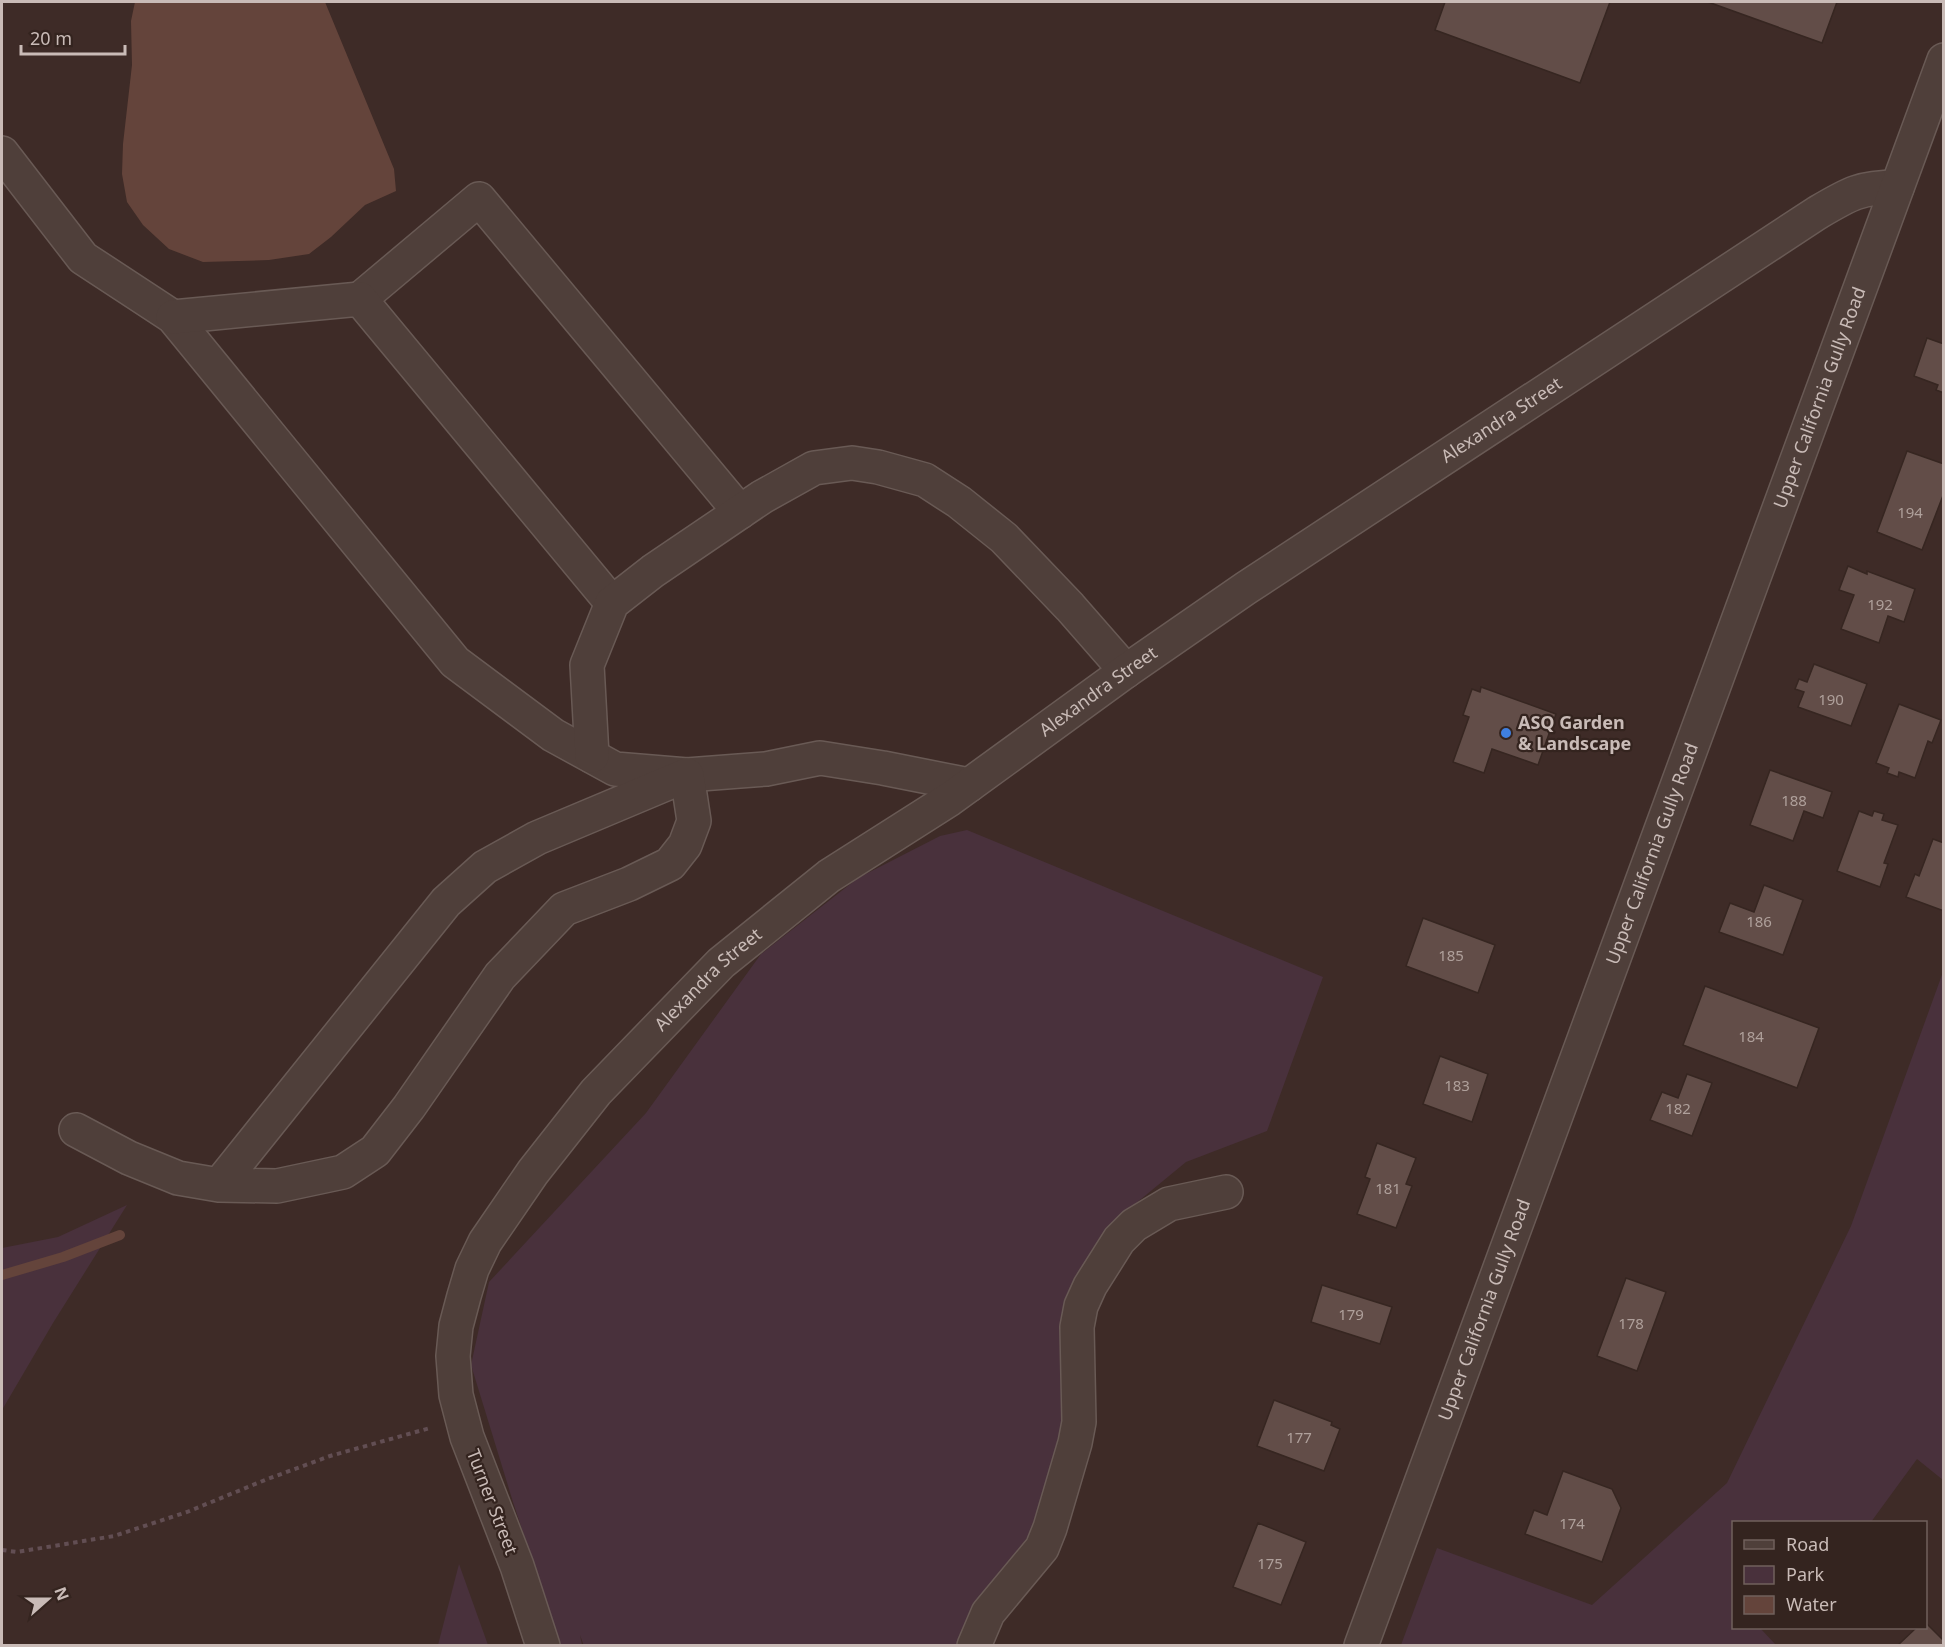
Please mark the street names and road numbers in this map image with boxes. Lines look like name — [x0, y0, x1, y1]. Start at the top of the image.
street label: Upper California Gully Road — [1767, 283, 1871, 511]
street label: Alexandra Street — [1436, 371, 1566, 468]
street label: Alexandra Street — [1034, 640, 1162, 741]
street label: Upper California Gully Road — [1600, 739, 1703, 968]
street label: Alexandra Street — [649, 922, 767, 1036]
street label: Upper California Gully Road — [1432, 1196, 1535, 1424]
street label: Turner Street — [462, 1445, 524, 1558]

